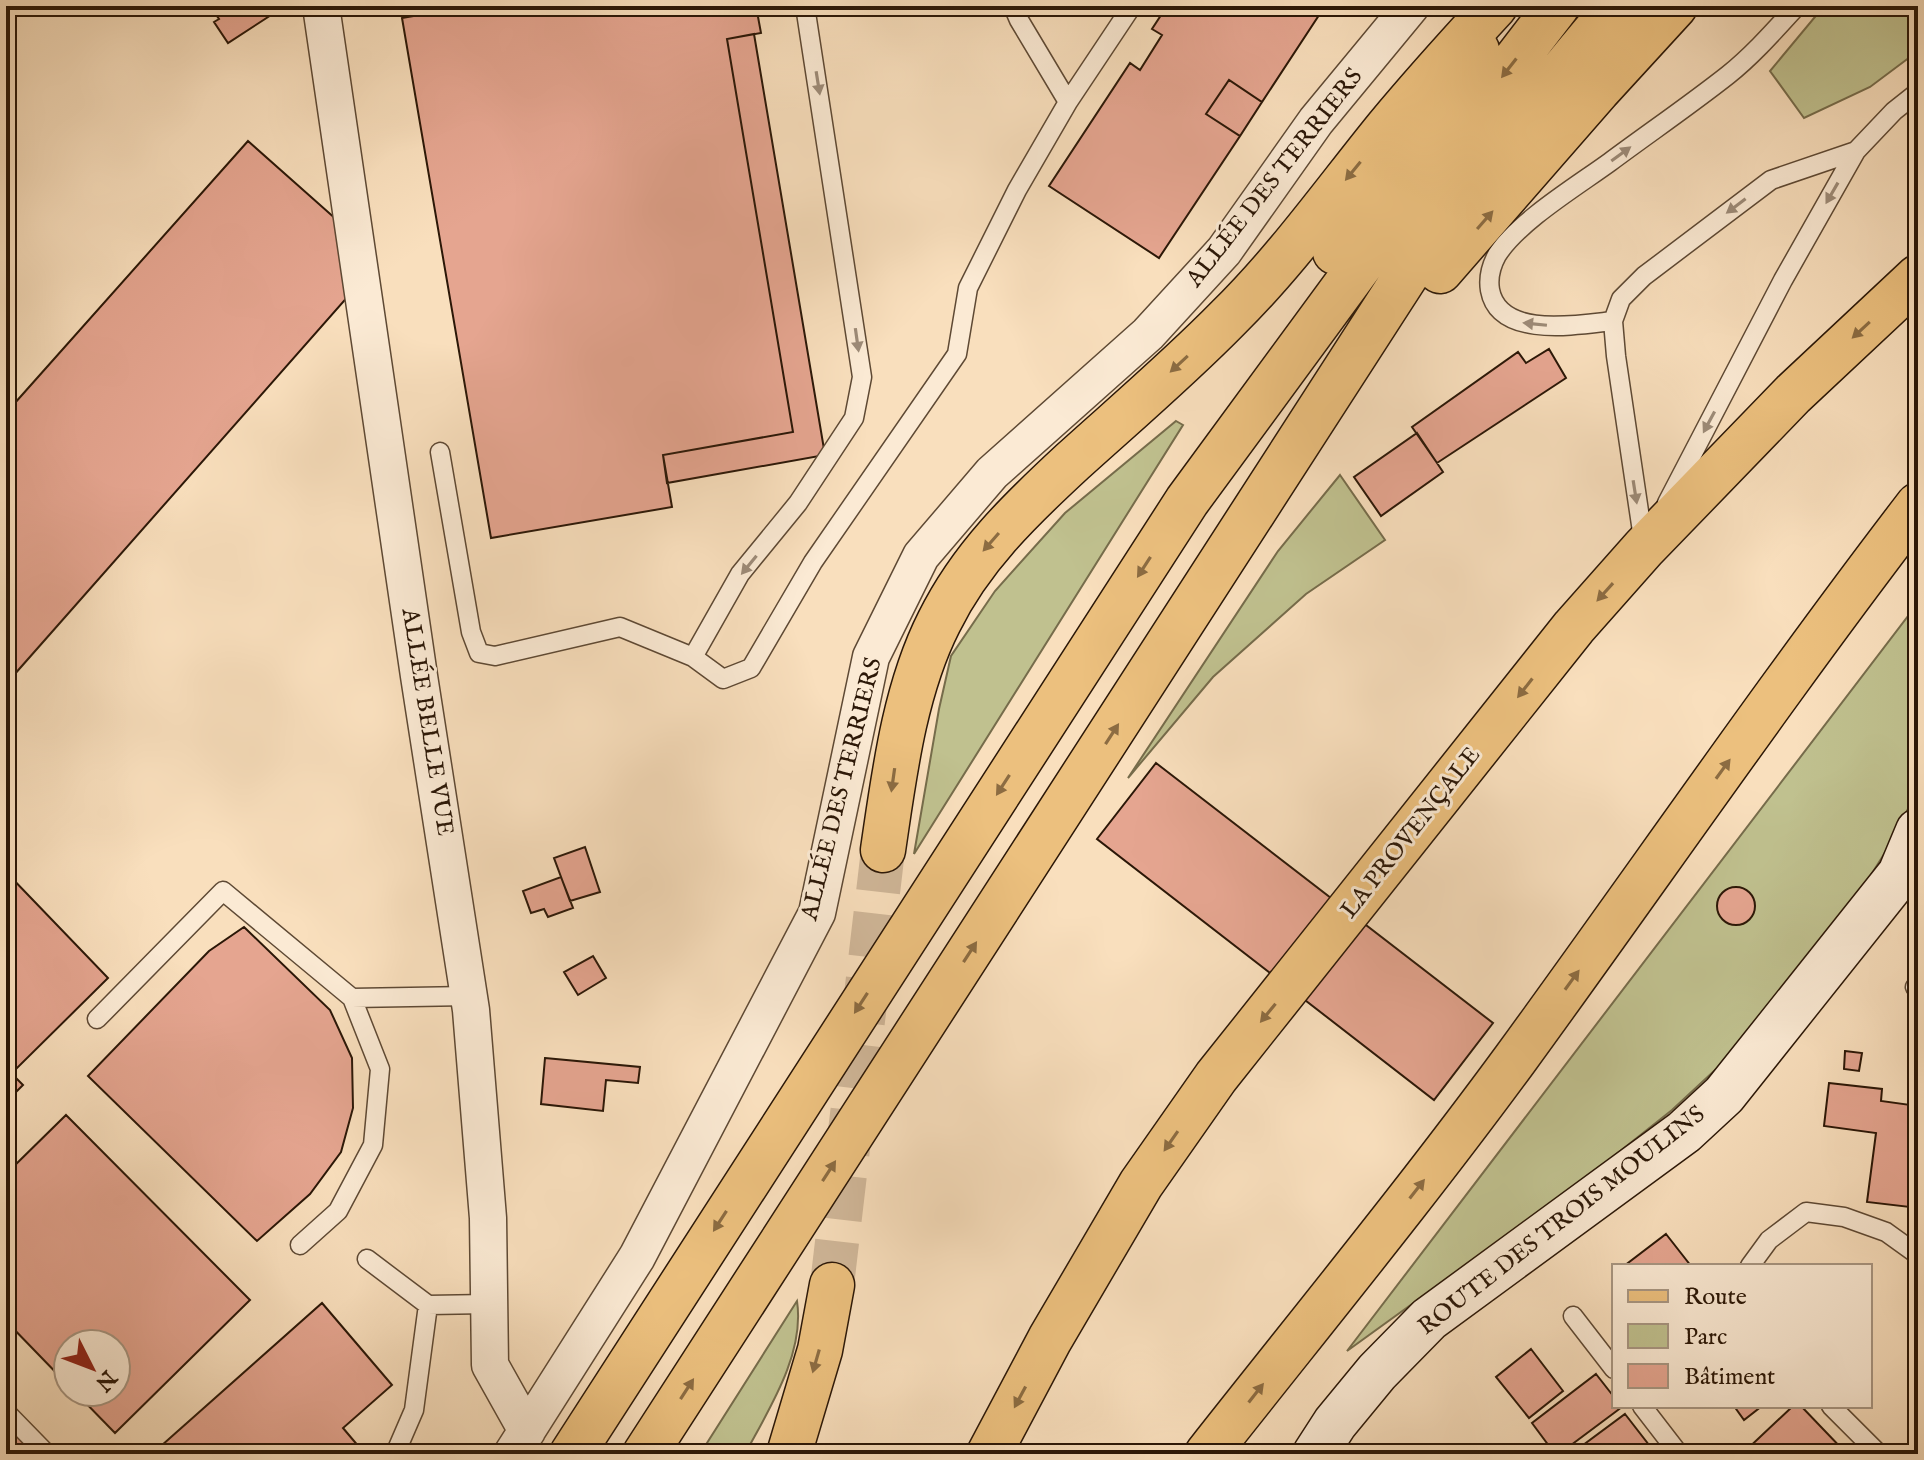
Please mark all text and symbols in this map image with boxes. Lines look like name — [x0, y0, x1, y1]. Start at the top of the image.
one-way arrow — [1501, 57, 1517, 78]
street label: ALLÉE DES TERRIERS — [1179, 62, 1370, 295]
one-way arrow — [812, 71, 824, 96]
one-way arrow — [1611, 146, 1631, 162]
one-way arrow — [1345, 161, 1362, 181]
one-way arrow — [1825, 182, 1839, 204]
one-way arrow — [1726, 198, 1746, 214]
one-way arrow — [1476, 211, 1493, 231]
one-way arrow — [1522, 317, 1547, 330]
one-way arrow — [1852, 321, 1871, 339]
one-way arrow — [851, 328, 864, 353]
one-way arrow — [1170, 354, 1189, 372]
one-way arrow — [1702, 411, 1715, 434]
one-way arrow — [1630, 480, 1642, 505]
one-way arrow — [982, 533, 1000, 552]
one-way arrow — [741, 555, 757, 575]
one-way arrow — [1138, 556, 1152, 578]
one-way arrow — [1596, 583, 1614, 602]
street label: ALLÉE BELLE VUE — [394, 605, 460, 838]
street label: ALLÉE DES TERRIERS — [794, 654, 890, 925]
one-way arrow — [1518, 678, 1534, 698]
one-way arrow — [1104, 723, 1118, 745]
street label: LA PROVENÇALE — [1334, 741, 1488, 925]
one-way arrow — [1715, 758, 1731, 779]
one-way arrow — [886, 768, 899, 793]
one-way arrow — [996, 774, 1010, 796]
one-way arrow — [963, 942, 978, 963]
one-way arrow — [1564, 969, 1580, 991]
one-way arrow — [855, 992, 869, 1014]
one-way arrow — [1260, 1003, 1277, 1023]
street label: ROUTE DES TROIS MOULINS — [1412, 1099, 1712, 1343]
one-way arrow — [1164, 1131, 1179, 1152]
one-way arrow — [821, 1160, 836, 1181]
one-way arrow — [1409, 1179, 1425, 1199]
one-way arrow — [713, 1211, 728, 1232]
legend — [1612, 1264, 1872, 1408]
text: Route — [1684, 1282, 1747, 1313]
text: Parc — [1684, 1322, 1727, 1353]
north arrow — [52, 1328, 132, 1408]
one-way arrow — [809, 1350, 822, 1374]
text: Bâtiment — [1684, 1362, 1775, 1393]
text: N — [89, 1363, 123, 1396]
one-way arrow — [680, 1378, 695, 1399]
one-way arrow — [1247, 1383, 1263, 1403]
one-way arrow — [1013, 1385, 1026, 1408]

